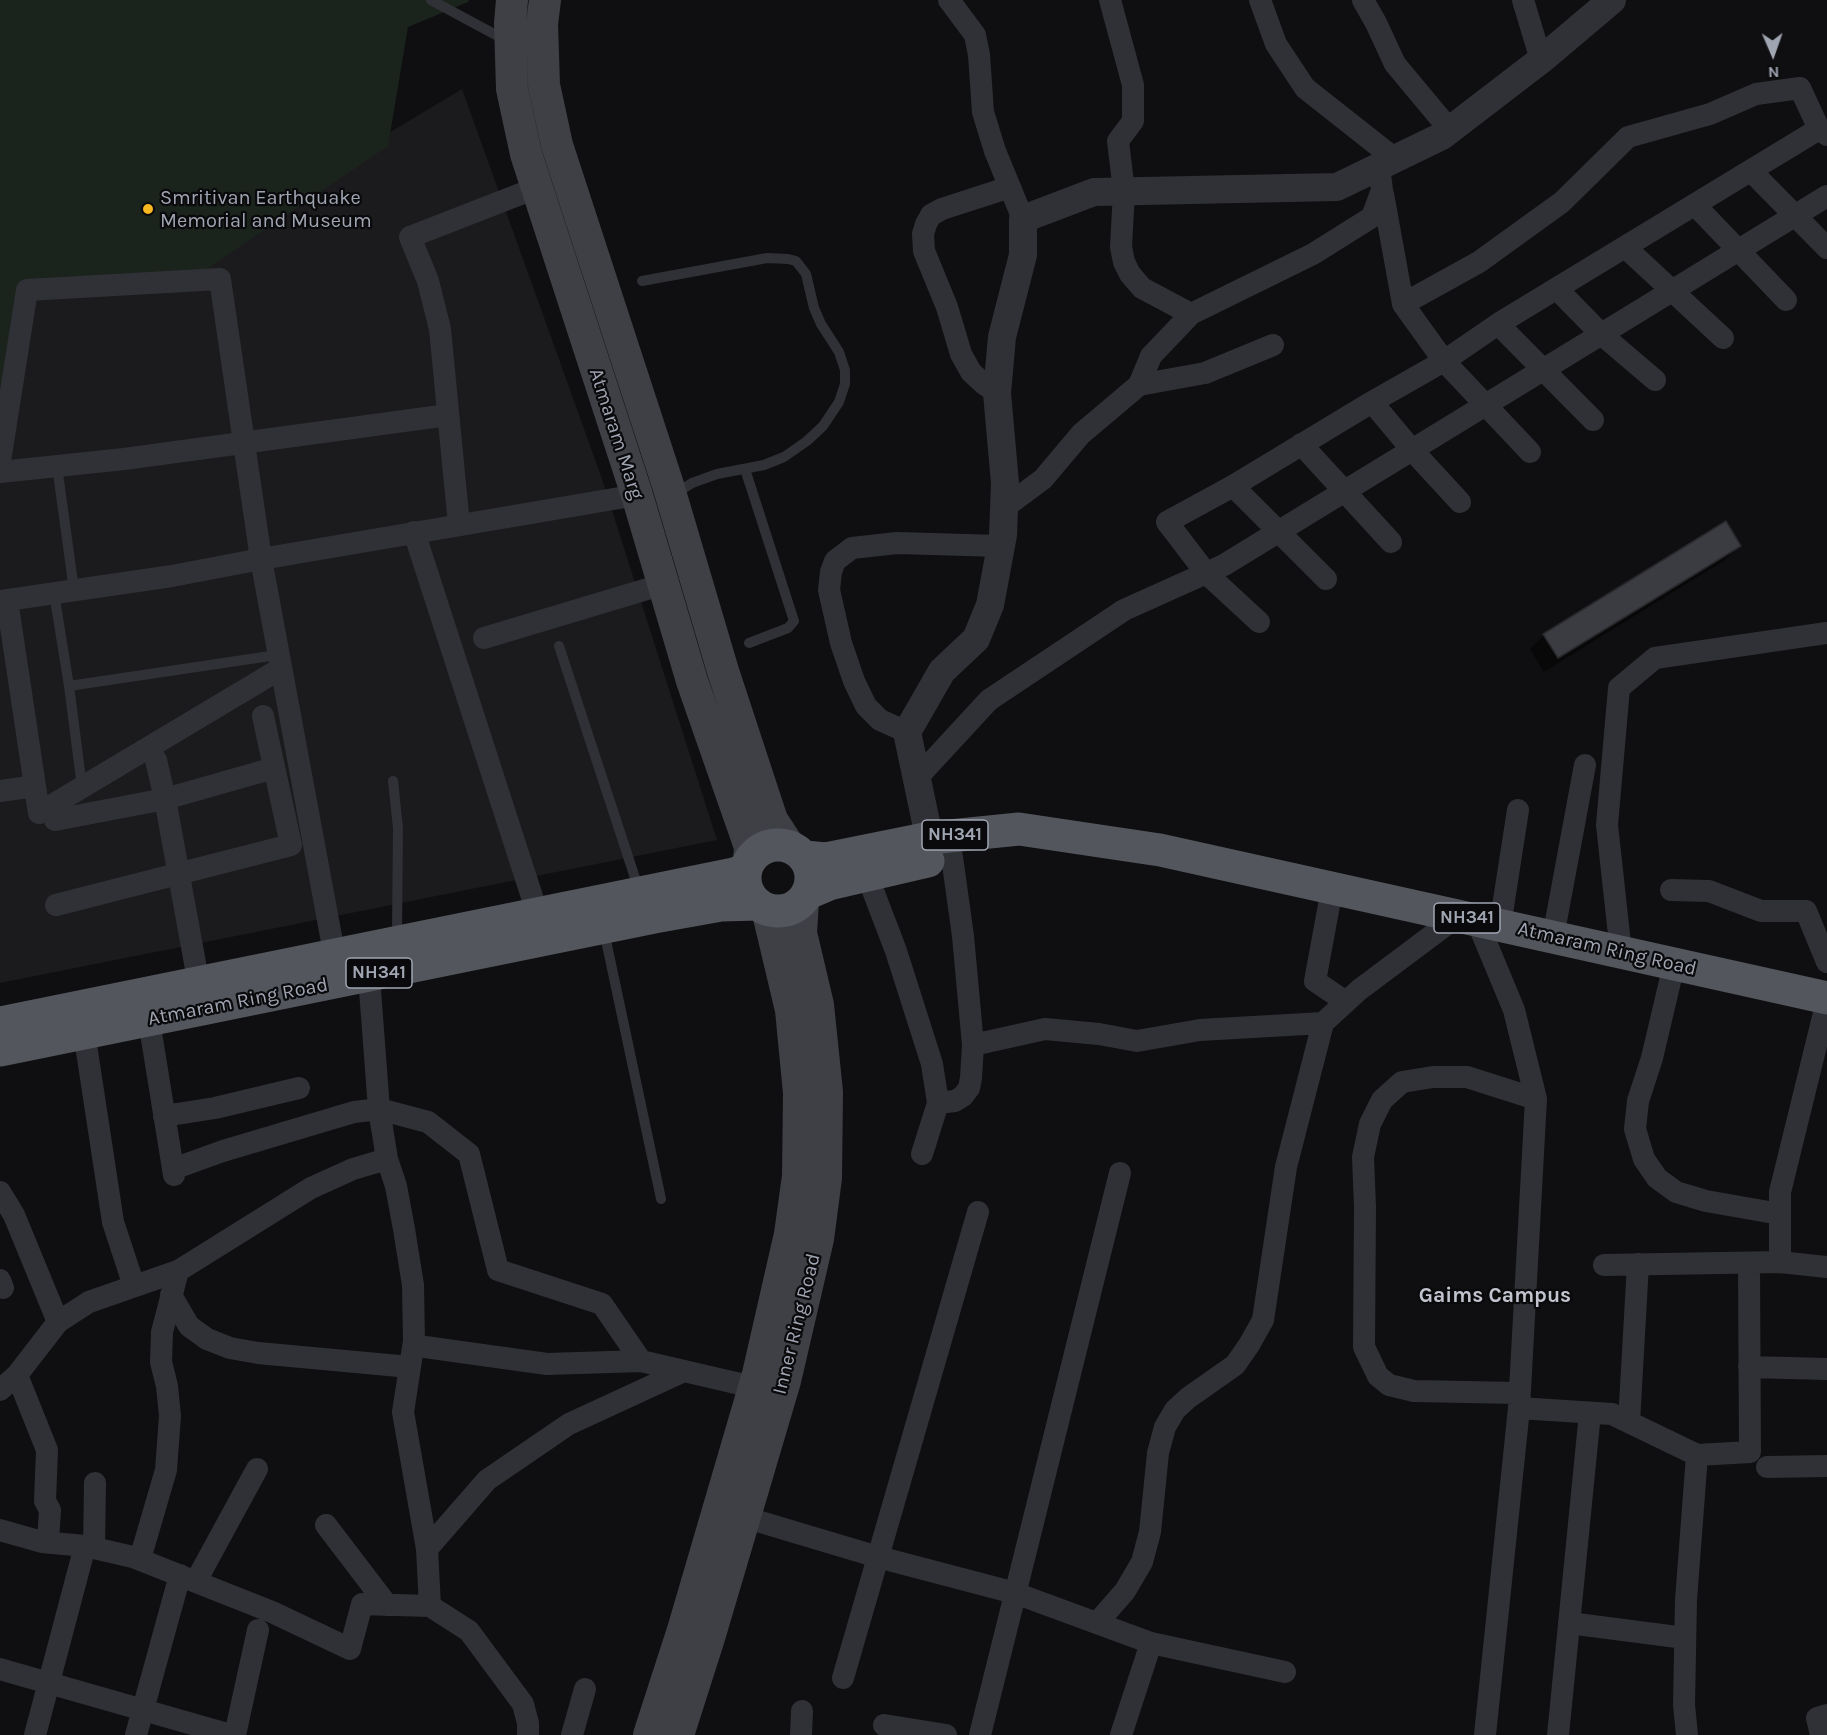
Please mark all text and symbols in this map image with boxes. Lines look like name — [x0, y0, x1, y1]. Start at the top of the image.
north arrow — [1743, 24, 1803, 84]
text: N — [1768, 63, 1780, 82]
place label: Smritivan Earthquake Memorial and Museum — [160, 186, 372, 233]
marker: Smritivan Earthquake Memorial and Museum — [141, 202, 155, 216]
street label: Atmaram Marg — [583, 365, 649, 503]
road number: NH341 — [922, 820, 988, 850]
road number: NH341 — [1434, 903, 1500, 933]
street label: Atmaram Ring Road — [1515, 917, 1699, 981]
road number: NH341 — [346, 958, 412, 988]
street label: Atmaram Ring Road — [146, 973, 330, 1031]
street label: Inner Ring Road — [768, 1251, 826, 1397]
district label: Gaims Campus — [1419, 1283, 1571, 1309]

